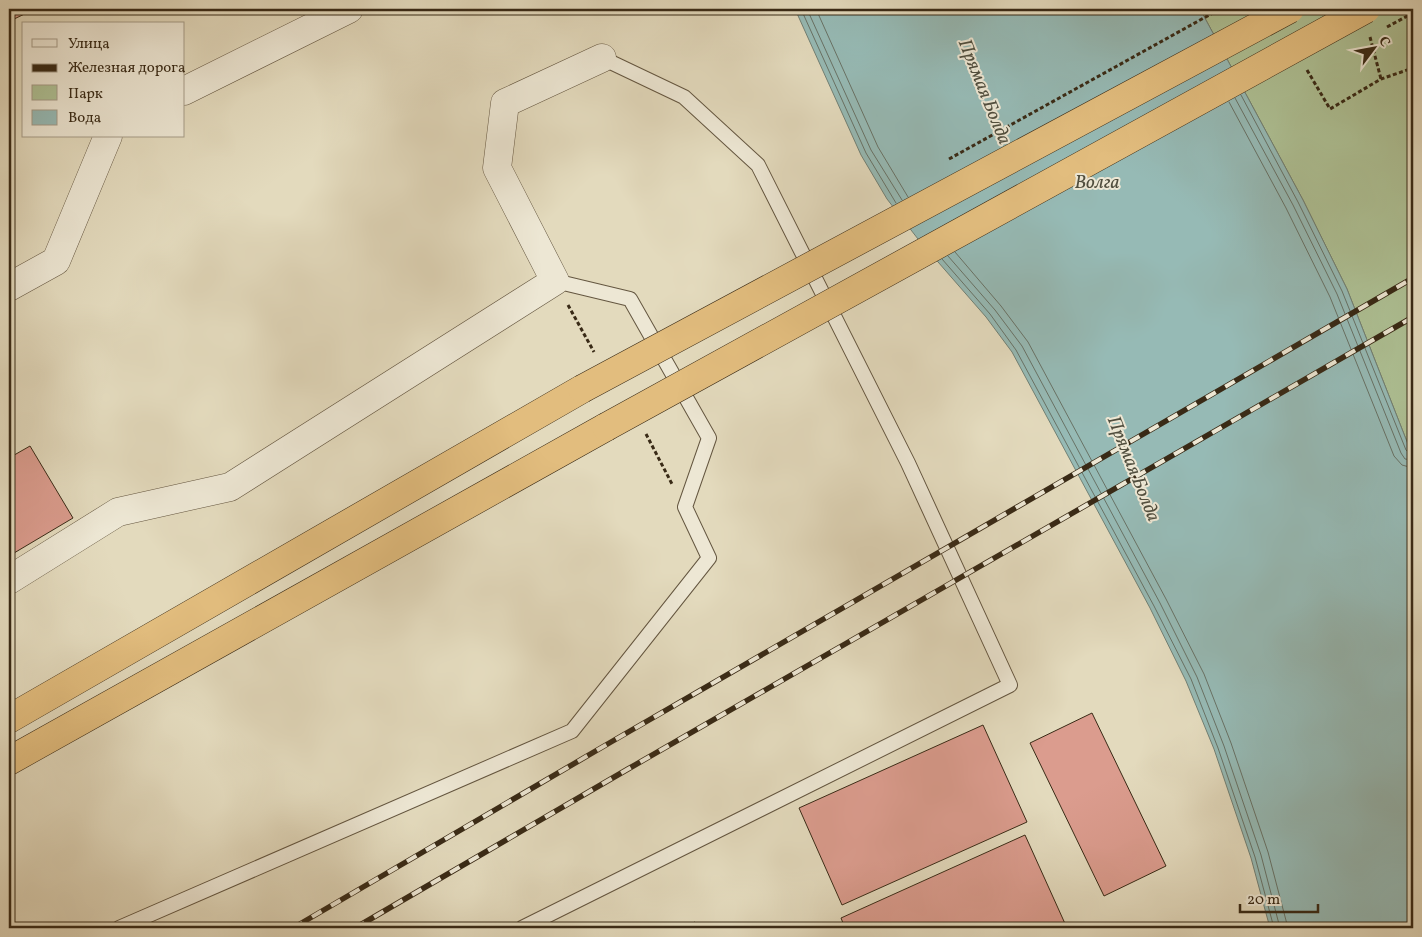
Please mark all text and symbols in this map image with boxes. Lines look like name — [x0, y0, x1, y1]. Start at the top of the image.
legend — [22, 22, 185, 138]
north arrow — [1350, 22, 1400, 72]
text: С — [1373, 33, 1394, 51]
text: Улица — [68, 34, 110, 55]
water label: Прямая Болда — [951, 35, 1017, 149]
text: Железная дорога — [68, 58, 185, 79]
text: Парк — [68, 84, 103, 105]
text: Вода — [68, 108, 101, 129]
water label: Волга — [1074, 170, 1120, 196]
water label: Прямая Болда — [1100, 412, 1166, 526]
scale bar — [1240, 882, 1317, 914]
text: 20 m — [1247, 890, 1280, 911]

